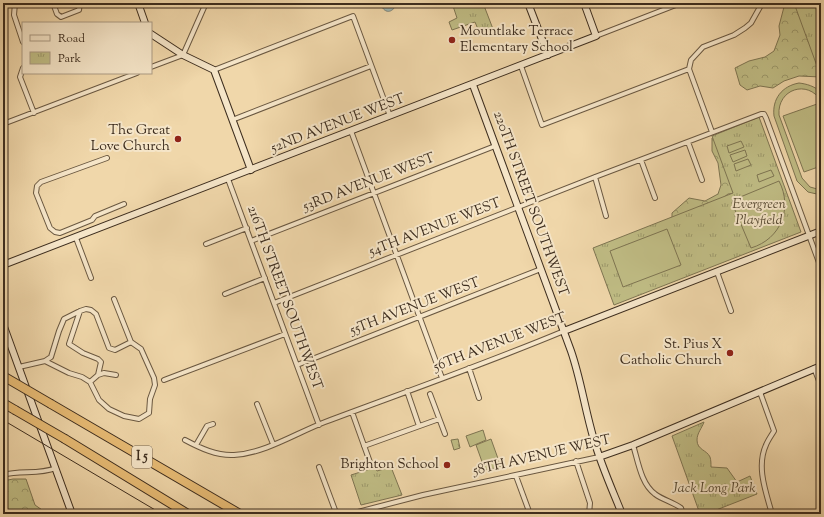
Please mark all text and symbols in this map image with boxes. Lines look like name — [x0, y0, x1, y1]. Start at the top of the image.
legend — [22, 22, 152, 74]
place label: Mountlake Terrace Elementary School — [460, 22, 573, 58]
text: Road — [58, 30, 85, 48]
marker: Mountlake Terrace Elementary School — [447, 35, 457, 45]
text: Park — [58, 50, 81, 68]
street label: 52ND AVENUE WEST — [267, 89, 408, 159]
street label: 220TH STREET SOUTHWEST — [487, 109, 573, 300]
place label: The Great Love Church — [91, 121, 170, 157]
marker: The Great Love Church — [173, 134, 183, 144]
street label: 53RD AVENUE WEST — [299, 149, 438, 218]
street label: 54TH AVENUE WEST — [365, 194, 504, 263]
park label: Evergreen Playfield — [732, 195, 786, 231]
street label: 216TH STREET SOUTHWEST — [241, 203, 327, 393]
street label: 55TH AVENUE WEST — [346, 273, 483, 341]
street label: 56TH AVENUE WEST — [430, 308, 570, 378]
place label: St. Pius X Catholic Church — [620, 335, 722, 371]
marker: St. Pius X Catholic Church — [725, 348, 735, 358]
street label: 58TH AVENUE WEST — [470, 430, 613, 482]
road number: I 5 — [132, 446, 152, 468]
place label: Brighton School — [341, 455, 439, 475]
marker: Brighton School — [442, 460, 452, 470]
park label: Jack Long Park — [671, 479, 756, 499]

